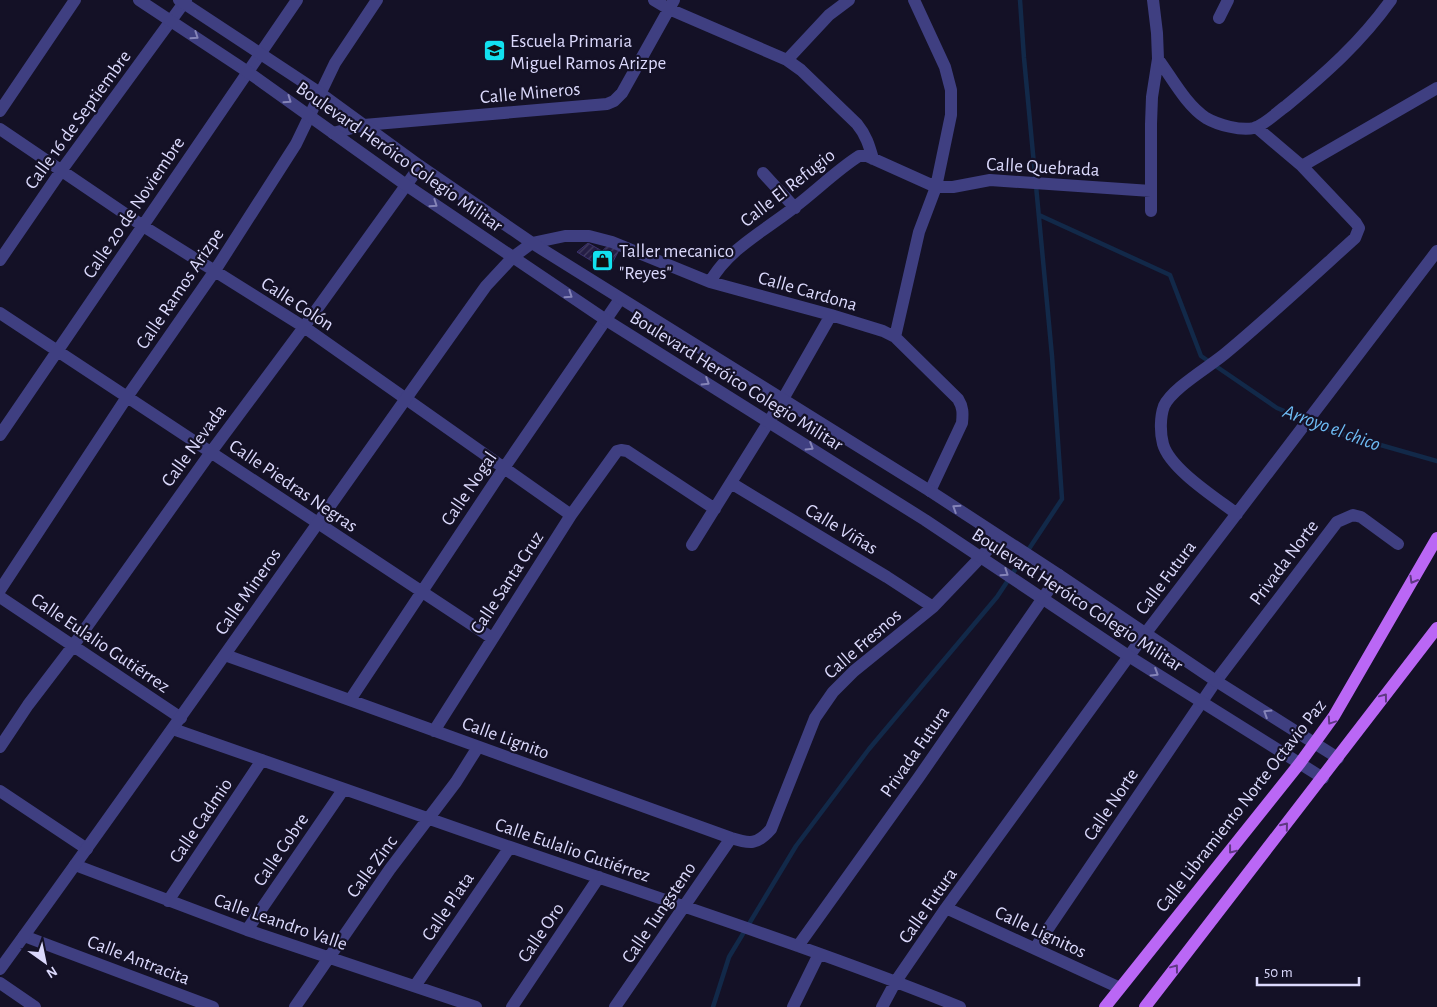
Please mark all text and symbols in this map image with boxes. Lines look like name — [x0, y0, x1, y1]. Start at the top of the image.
one-way arrow — [189, 30, 198, 40]
place label: Escuela Primaria Miguel Ramos Arizpe — [510, 32, 666, 73]
school or university icon: Escuela Primaria Miguel Ramos Arizpe — [482, 39, 506, 63]
street label: Calle 16 de Septiembre — [22, 47, 135, 193]
street label: Boulevard Heróico Colegio Militar — [292, 79, 506, 236]
street label: Calle Mineros — [479, 80, 581, 107]
one-way arrow — [282, 94, 291, 103]
street label: Calle 20 de Noviembre — [80, 134, 189, 282]
street label: Calle El Refugio — [737, 146, 839, 231]
street label: Calle Quebrada — [986, 155, 1100, 180]
one-way arrow — [429, 198, 438, 207]
street label: Calle Ramos Arizpe — [133, 225, 228, 353]
place label: Taller mecanico "Reyes" — [619, 242, 734, 283]
shop icon: Taller mecanico "Reyes" — [591, 249, 615, 273]
street label: Calle Cardona — [756, 268, 859, 315]
street label: Calle Colón — [257, 274, 337, 335]
one-way arrow — [563, 289, 573, 298]
street label: Boulevard Heróico Colegio Militar — [626, 308, 846, 455]
one-way arrow — [701, 376, 710, 386]
street label: Calle Nevada — [158, 401, 230, 490]
water label: Arroyo el chico — [1279, 401, 1383, 455]
street label: Calle Piedras Negras — [226, 436, 361, 536]
one-way arrow — [804, 441, 813, 450]
street label: Calle Nogal — [438, 449, 501, 529]
street label: Calle Viñas — [802, 500, 881, 558]
one-way arrow — [953, 505, 962, 515]
street label: Privada Norte — [1246, 517, 1322, 609]
street label: Boulevard Heróico Colegio Militar — [968, 525, 1186, 676]
street label: Calle Santa Cruz — [467, 528, 547, 637]
street label: Calle Futura — [1132, 537, 1200, 618]
street label: Calle Mineros — [212, 545, 285, 639]
one-way arrow — [1000, 567, 1009, 576]
one-way arrow — [1409, 575, 1419, 584]
street label: Calle Eulalio Gutiérrez — [27, 590, 173, 697]
street label: Calle Fresnos — [821, 606, 905, 683]
one-way arrow — [1150, 666, 1159, 676]
one-way arrow — [1379, 694, 1387, 703]
street label: Calle Libramiento Norte Octavio Paz — [1152, 696, 1330, 916]
street label: Privada Futura — [877, 703, 954, 801]
one-way arrow — [1264, 710, 1273, 720]
street label: Calle Lignito — [459, 714, 552, 763]
one-way arrow — [1328, 715, 1337, 725]
street label: Calle Norte — [1080, 765, 1142, 844]
street label: Calle Cadmio — [166, 775, 236, 867]
street label: Calle Cobre — [250, 810, 312, 890]
street label: Calle Eulalio Gutiérrez — [493, 815, 653, 886]
one-way arrow — [1279, 822, 1288, 831]
street label: Calle Zinc — [343, 832, 401, 901]
one-way arrow — [1229, 844, 1238, 853]
street label: Calle Tungsteno — [619, 859, 700, 967]
street label: Calle Futura — [895, 864, 961, 947]
street label: Calle Plata — [419, 869, 478, 945]
street label: Calle Leandro Valle — [211, 891, 350, 954]
street label: Calle Oro — [515, 900, 568, 966]
street label: Calle Lignitos — [992, 903, 1089, 962]
street label: Calle Antracita — [85, 932, 193, 989]
north arrow — [20, 937, 70, 987]
scale bar — [1257, 954, 1360, 986]
text: N — [44, 964, 59, 981]
one-way arrow — [1169, 964, 1178, 974]
text: 50 m — [1264, 965, 1293, 980]

